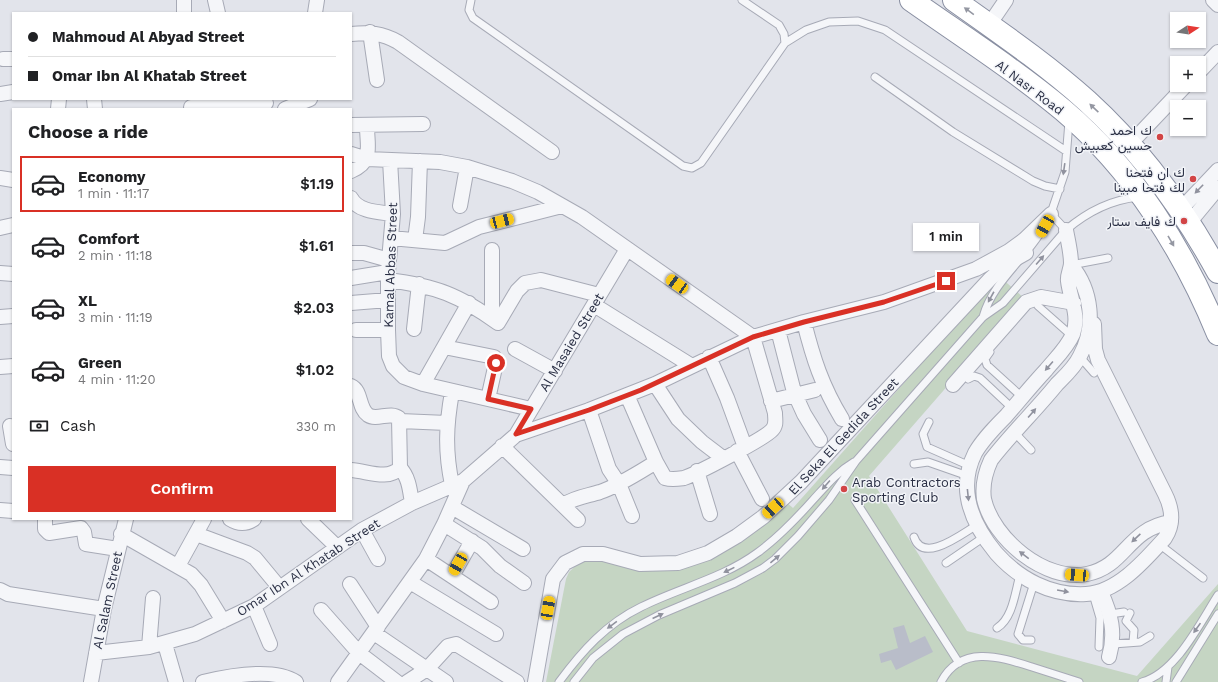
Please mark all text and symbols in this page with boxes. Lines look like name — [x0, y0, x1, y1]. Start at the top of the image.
one-way arrow — [964, 7, 975, 15]
north arrow — [1170, 12, 1206, 48]
map controls — [1170, 12, 1206, 136]
text: Mahmoud Al Abyad Street — [52, 28, 244, 46]
button: + — [1170, 56, 1206, 92]
street label: Al Nasr Road — [993, 57, 1067, 118]
text: Omar Ibn Al Khatab Street — [52, 67, 246, 85]
button: − — [1170, 100, 1206, 136]
one-way arrow — [1089, 103, 1099, 113]
text: Choose a ride — [28, 121, 148, 142]
place label: ك احمد حسين كعبيش — [1075, 123, 1152, 154]
marker: ك احمد حسين كعبيش — [1155, 132, 1165, 142]
one-way arrow — [1061, 162, 1068, 175]
place label: ك ان فتحنا لك فتحا مبينا — [1114, 165, 1185, 195]
icon: car — [30, 166, 66, 202]
text: Economy — [78, 168, 145, 186]
marker: ك ان فتحنا لك فتحا مبينا — [1188, 174, 1198, 184]
text: $1.19 — [300, 175, 334, 193]
one-way arrow — [1194, 184, 1204, 194]
text: 1 min · 11:17 — [78, 186, 149, 201]
street label: Kamal Abbas Street — [381, 201, 400, 328]
car — [489, 212, 515, 230]
car — [1034, 213, 1056, 239]
place label: ك فايف ستار — [1106, 214, 1176, 230]
marker: ك فايف ستار — [1179, 216, 1189, 226]
callout: 1 min — [913, 223, 979, 251]
icon: car — [30, 228, 66, 264]
text: 1 min — [929, 229, 963, 244]
text: Comfort — [78, 230, 139, 248]
one-way arrow — [1167, 235, 1174, 247]
text: $1.61 — [299, 237, 334, 255]
text: 2 min · 11:18 — [78, 248, 153, 263]
one-way arrow — [1036, 254, 1045, 265]
car — [664, 272, 690, 296]
route end — [937, 272, 955, 290]
icon: car — [30, 290, 66, 326]
street label: Al Masaied Street — [536, 290, 607, 394]
one-way arrow — [987, 291, 994, 303]
text: XL — [78, 292, 97, 310]
text: $2.03 — [293, 299, 334, 317]
text: 3 min · 11:19 — [78, 310, 153, 325]
icon: car — [30, 352, 66, 388]
text: Green — [78, 354, 122, 372]
route start — [487, 354, 505, 372]
text: $1.02 — [296, 361, 334, 379]
one-way arrow — [1045, 361, 1054, 371]
text: 4 min · 11:20 — [78, 372, 155, 387]
street label: El Seka El Gedida Street — [785, 374, 902, 498]
one-way arrow — [1028, 408, 1037, 419]
icon: cash — [28, 415, 50, 437]
text: Cash — [60, 417, 96, 435]
text: 330 m — [296, 419, 336, 434]
button: Confirm — [28, 466, 336, 512]
place label: Arab Contractors Sporting Club — [852, 475, 961, 505]
one-way arrow — [822, 480, 831, 491]
marker: Arab Contractors Sporting Club — [839, 484, 849, 494]
one-way arrow — [964, 489, 971, 502]
car — [760, 496, 786, 520]
street label: Omar Ibn Al Khatab Street — [234, 515, 383, 619]
one-way arrow — [1131, 533, 1141, 543]
street label: Al Salam Street — [90, 549, 125, 650]
car — [447, 551, 469, 577]
one-way arrow — [1018, 551, 1029, 559]
one-way arrow — [769, 554, 780, 563]
one-way arrow — [723, 567, 735, 573]
car — [1065, 568, 1089, 582]
one-way arrow — [1057, 589, 1069, 595]
car — [540, 595, 556, 621]
one-way arrow — [653, 613, 664, 619]
one-way arrow — [606, 621, 617, 629]
one-way arrow — [1193, 622, 1201, 633]

